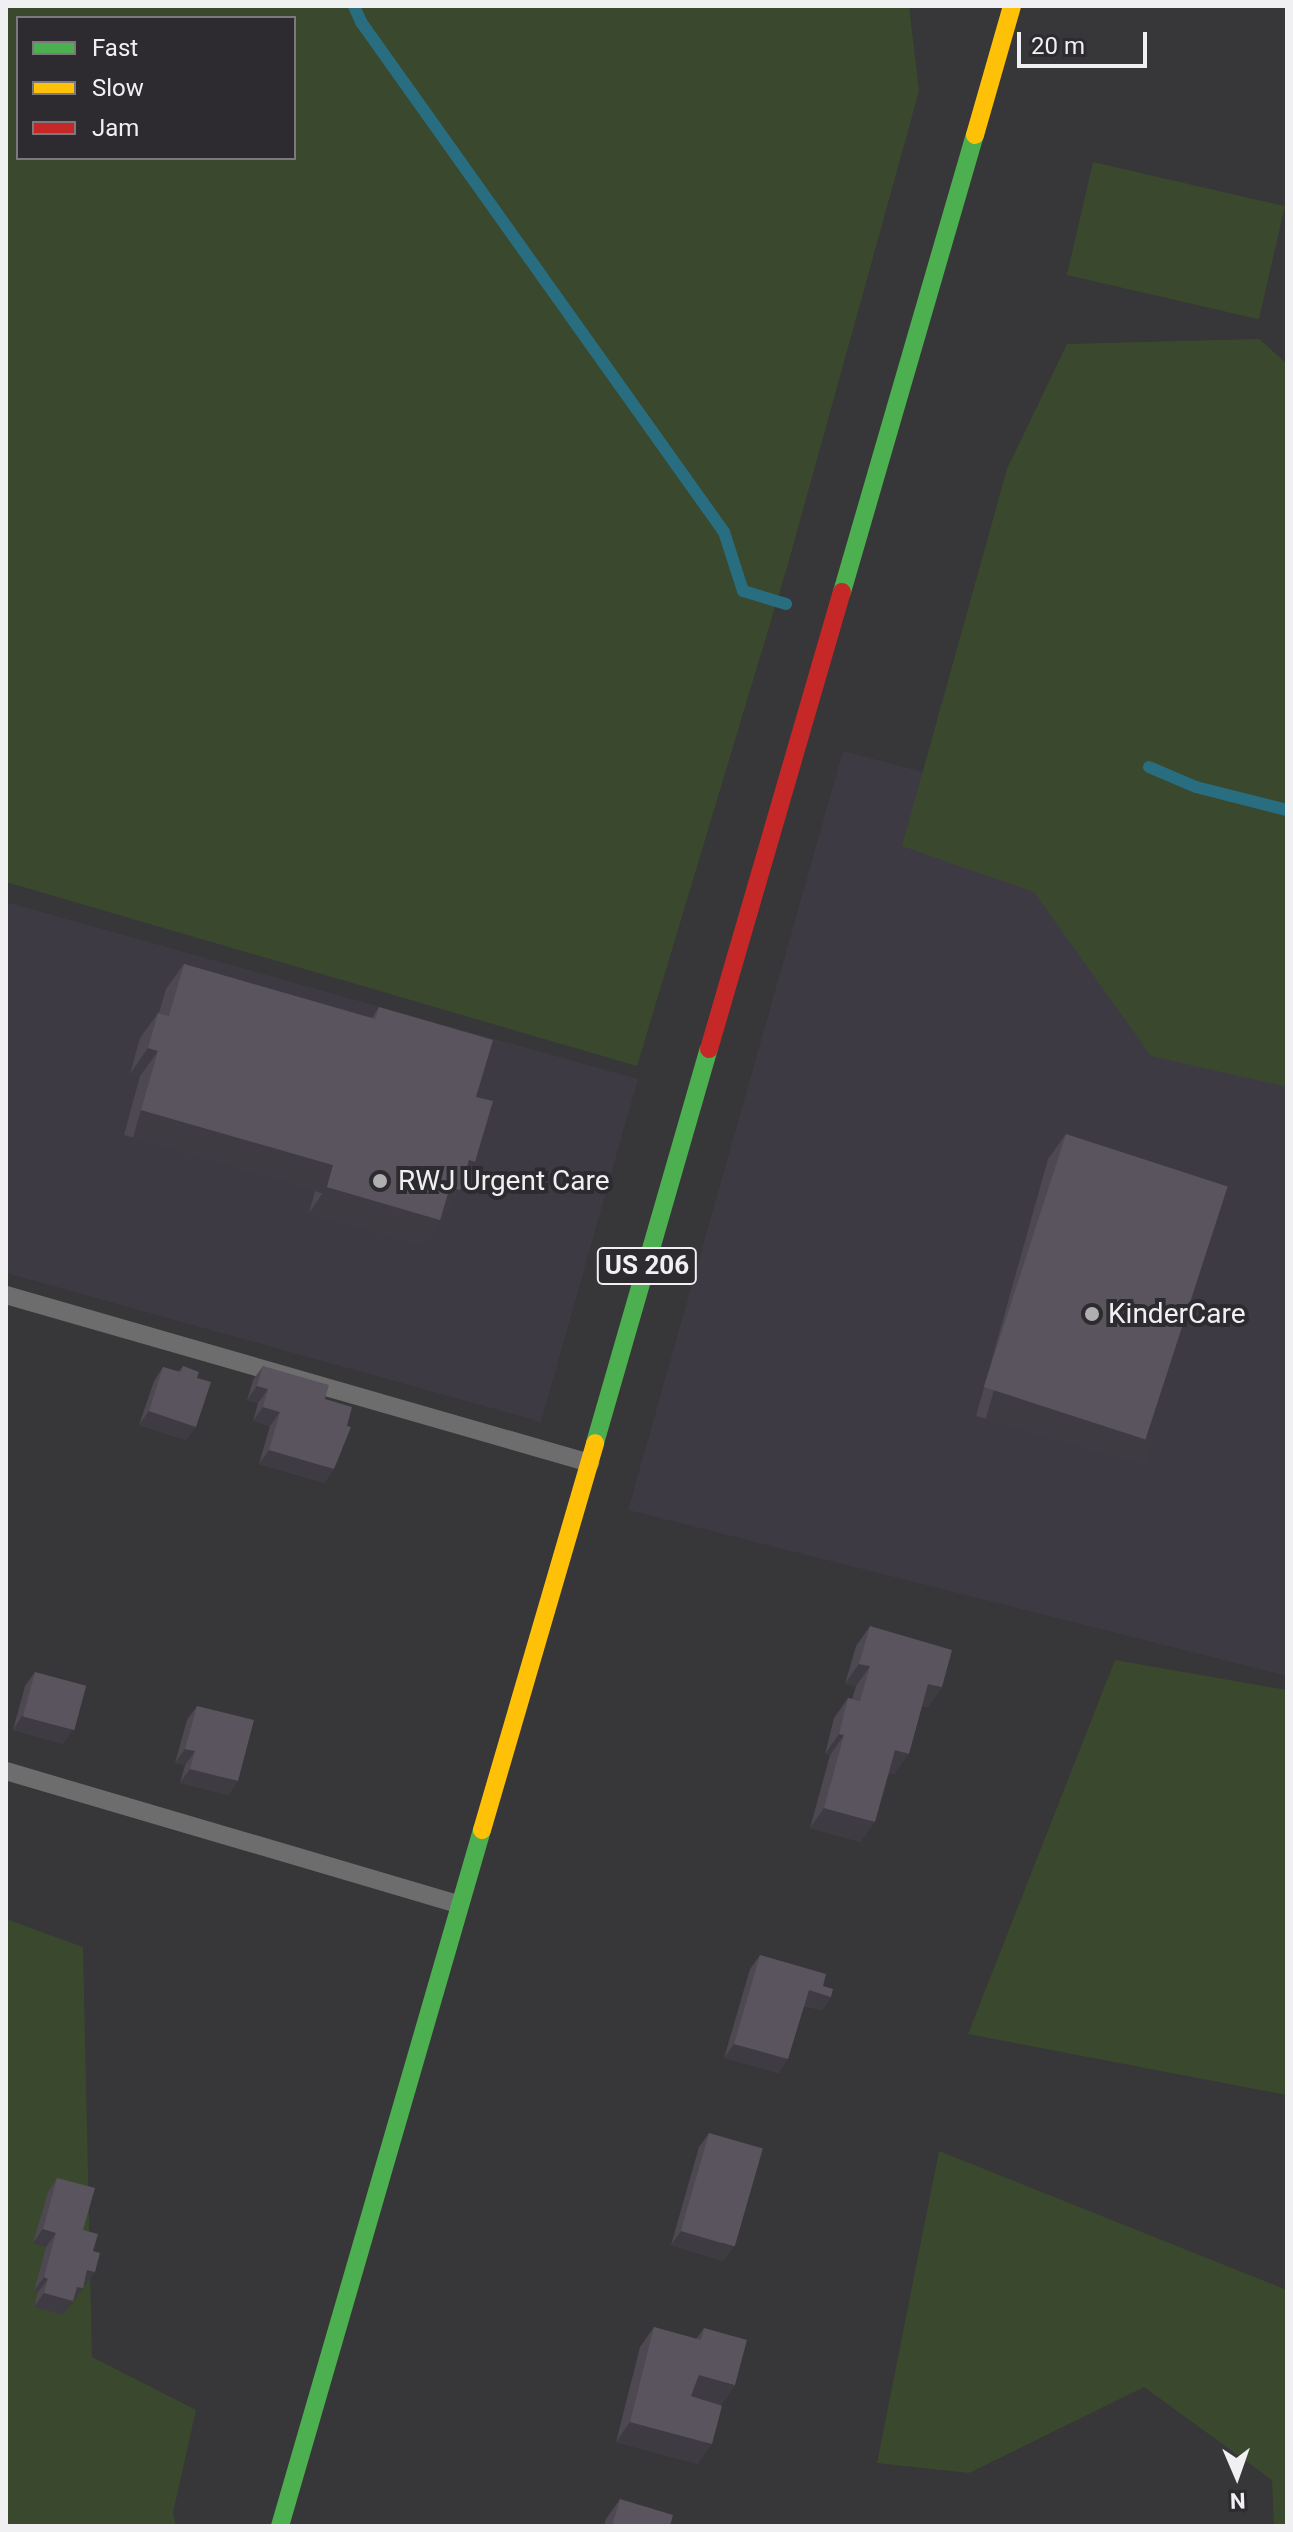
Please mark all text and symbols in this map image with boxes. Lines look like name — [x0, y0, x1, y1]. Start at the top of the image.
legend — [16, 16, 296, 160]
scale bar — [1021, 16, 1151, 66]
text: 20 m — [1031, 32, 1085, 60]
text: Fast — [92, 34, 138, 62]
text: Slow — [92, 74, 144, 102]
text: Jam — [92, 114, 139, 142]
place label: RWJ Urgent Care — [398, 1164, 610, 1198]
marker: RWJ Urgent Care — [369, 1170, 391, 1192]
road number: US 206 — [595, 1244, 699, 1288]
place label: KinderCare — [1108, 1297, 1245, 1331]
marker: KinderCare — [1083, 1305, 1101, 1323]
north arrow — [1197, 2436, 1277, 2516]
text: N — [1230, 2488, 1246, 2513]

